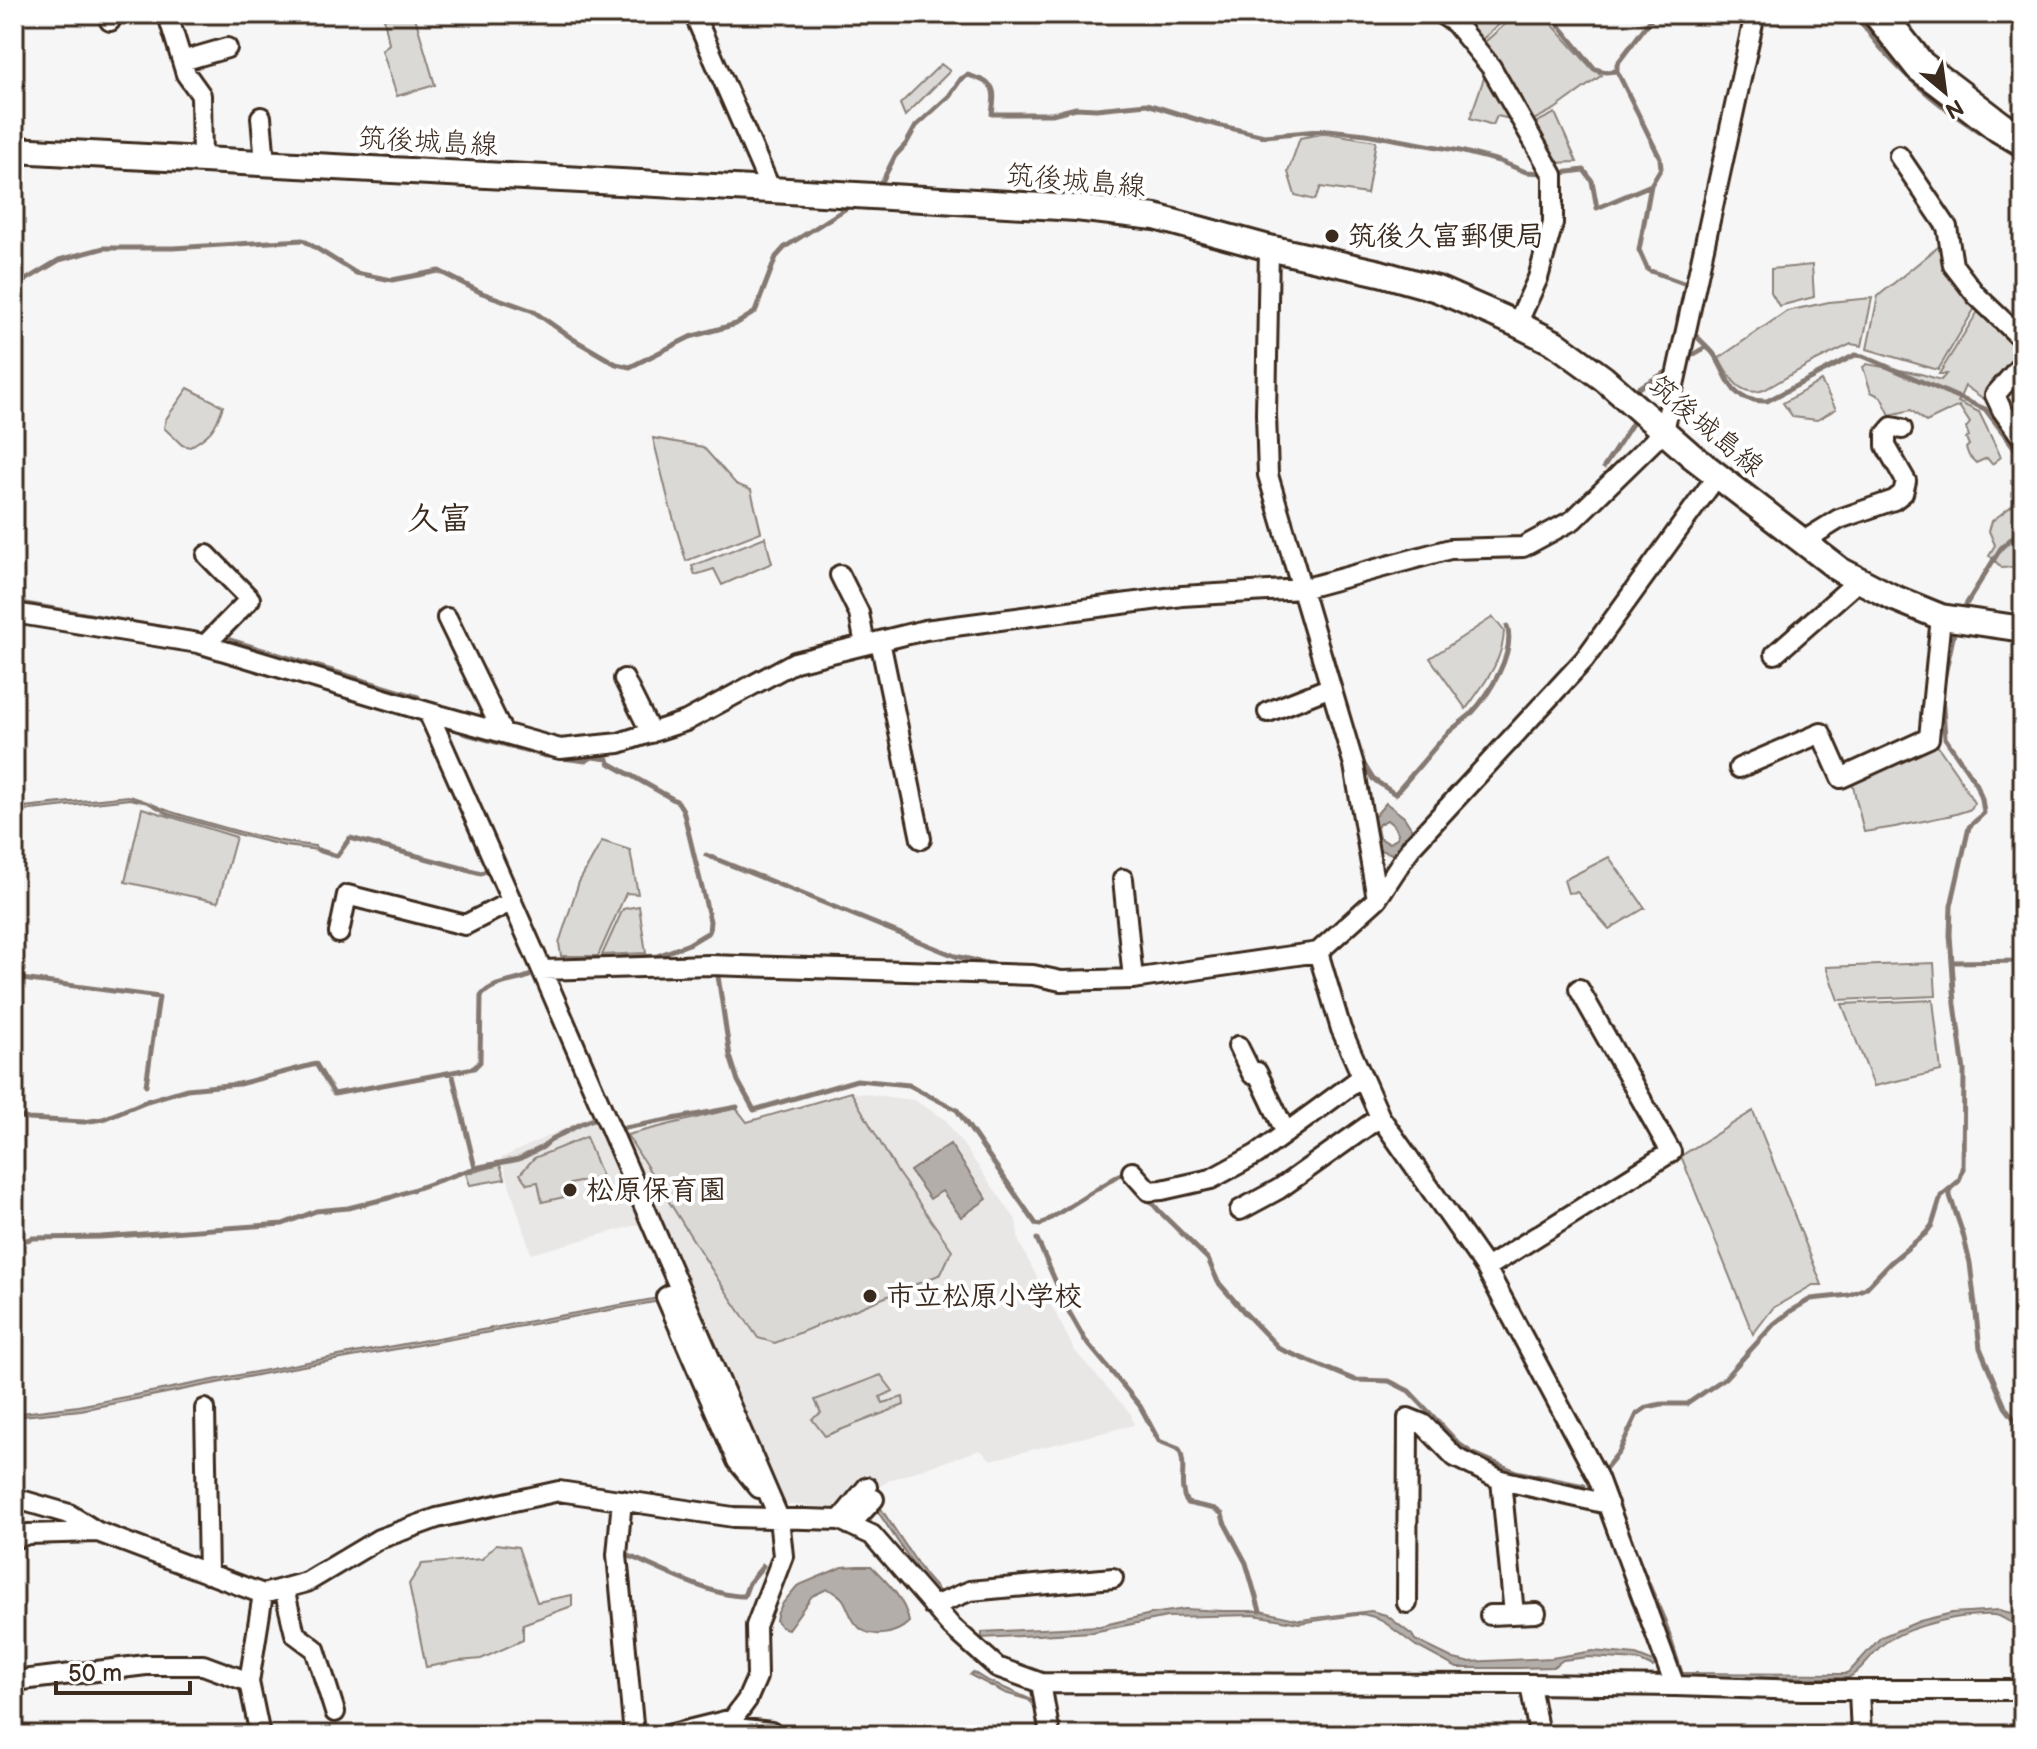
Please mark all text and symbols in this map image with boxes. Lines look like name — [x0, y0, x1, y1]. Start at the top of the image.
north arrow — [1905, 52, 1985, 132]
text: N — [1940, 92, 1968, 124]
street label: 筑後城島線 — [357, 122, 499, 162]
street label: 筑後城島線 — [1005, 158, 1147, 204]
place label: 筑後久富郵便局 — [1348, 220, 1544, 253]
marker: 筑後久富郵便局 — [1323, 227, 1341, 245]
street label: 筑後城島線 — [1642, 368, 1770, 484]
district label: 久富 — [407, 500, 471, 539]
place label: 松原保育園 — [586, 1174, 726, 1207]
marker: 松原保育園 — [561, 1181, 579, 1199]
place label: 市立松原小学校 — [886, 1280, 1082, 1313]
marker: 市立松原小学校 — [861, 1287, 879, 1305]
scale bar — [56, 1645, 190, 1695]
text: 50 m — [68, 1659, 122, 1688]

